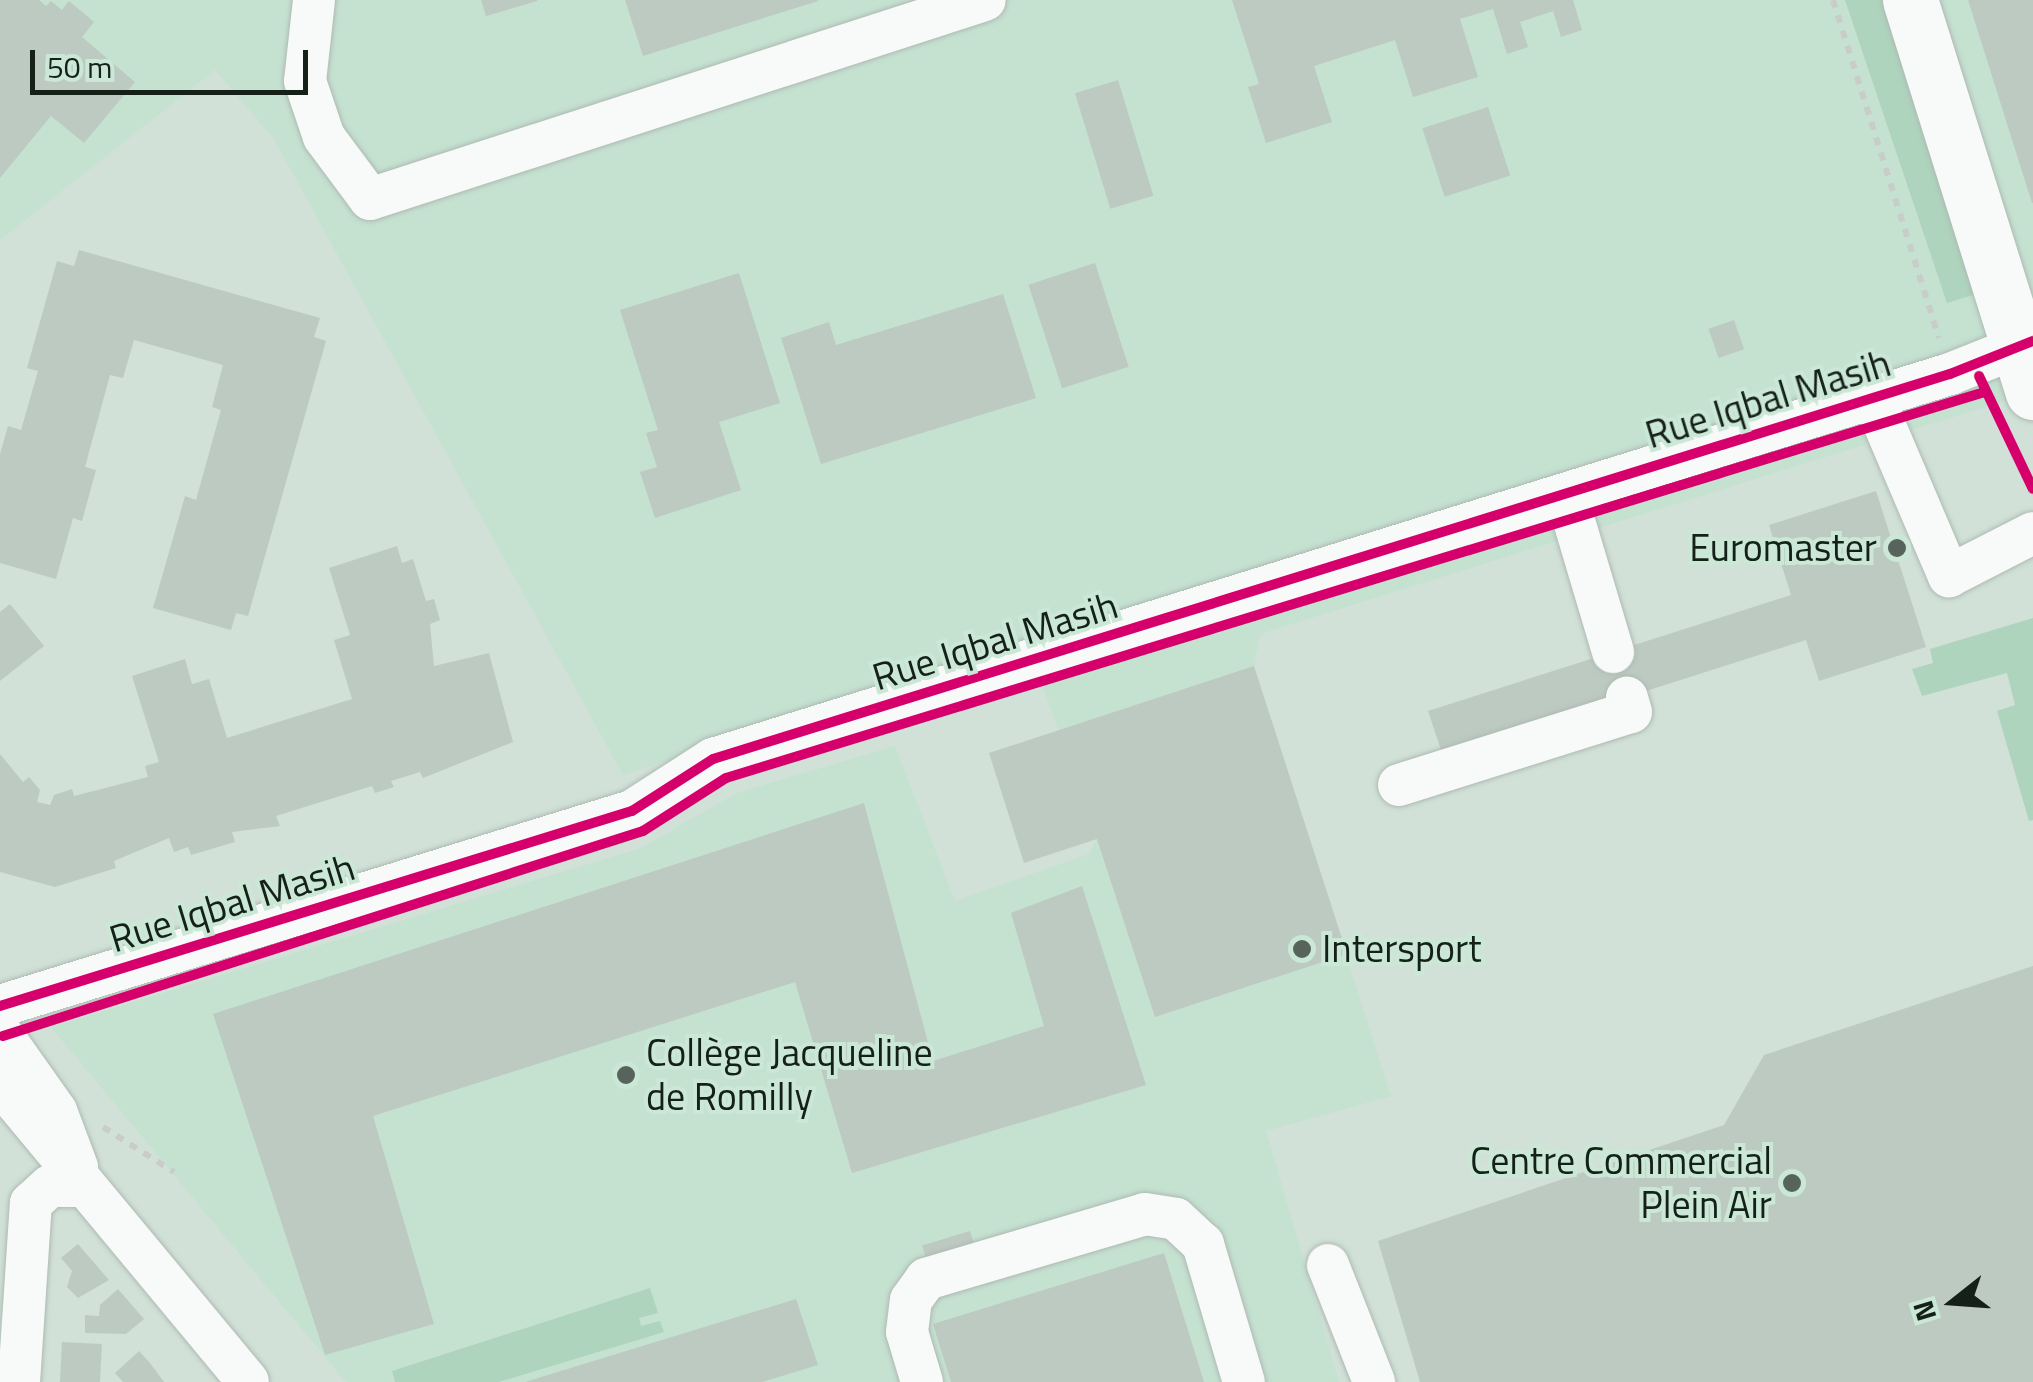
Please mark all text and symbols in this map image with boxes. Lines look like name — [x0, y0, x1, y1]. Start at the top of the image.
scale bar — [35, 30, 312, 92]
text: 50 m — [47, 44, 112, 90]
street label: Rue Iqbal Masih — [1640, 340, 1896, 458]
place label: Euromaster — [1689, 525, 1877, 571]
marker: Euromaster — [1886, 537, 1908, 559]
street label: Rue Iqbal Masih — [867, 582, 1123, 700]
street label: Rue Iqbal Masih — [104, 844, 360, 962]
place label: Intersport — [1322, 926, 1482, 972]
marker: Intersport — [1291, 938, 1313, 960]
place label: Collège Jacqueline de Romilly — [646, 1030, 933, 1120]
marker: Collège Jacqueline de Romilly — [615, 1064, 637, 1086]
place label: Centre Commercial Plein Air — [1470, 1138, 1772, 1228]
marker: Centre Commercial Plein Air — [1781, 1172, 1803, 1194]
north arrow — [1903, 1252, 2003, 1352]
text: N — [1900, 1295, 1947, 1326]

